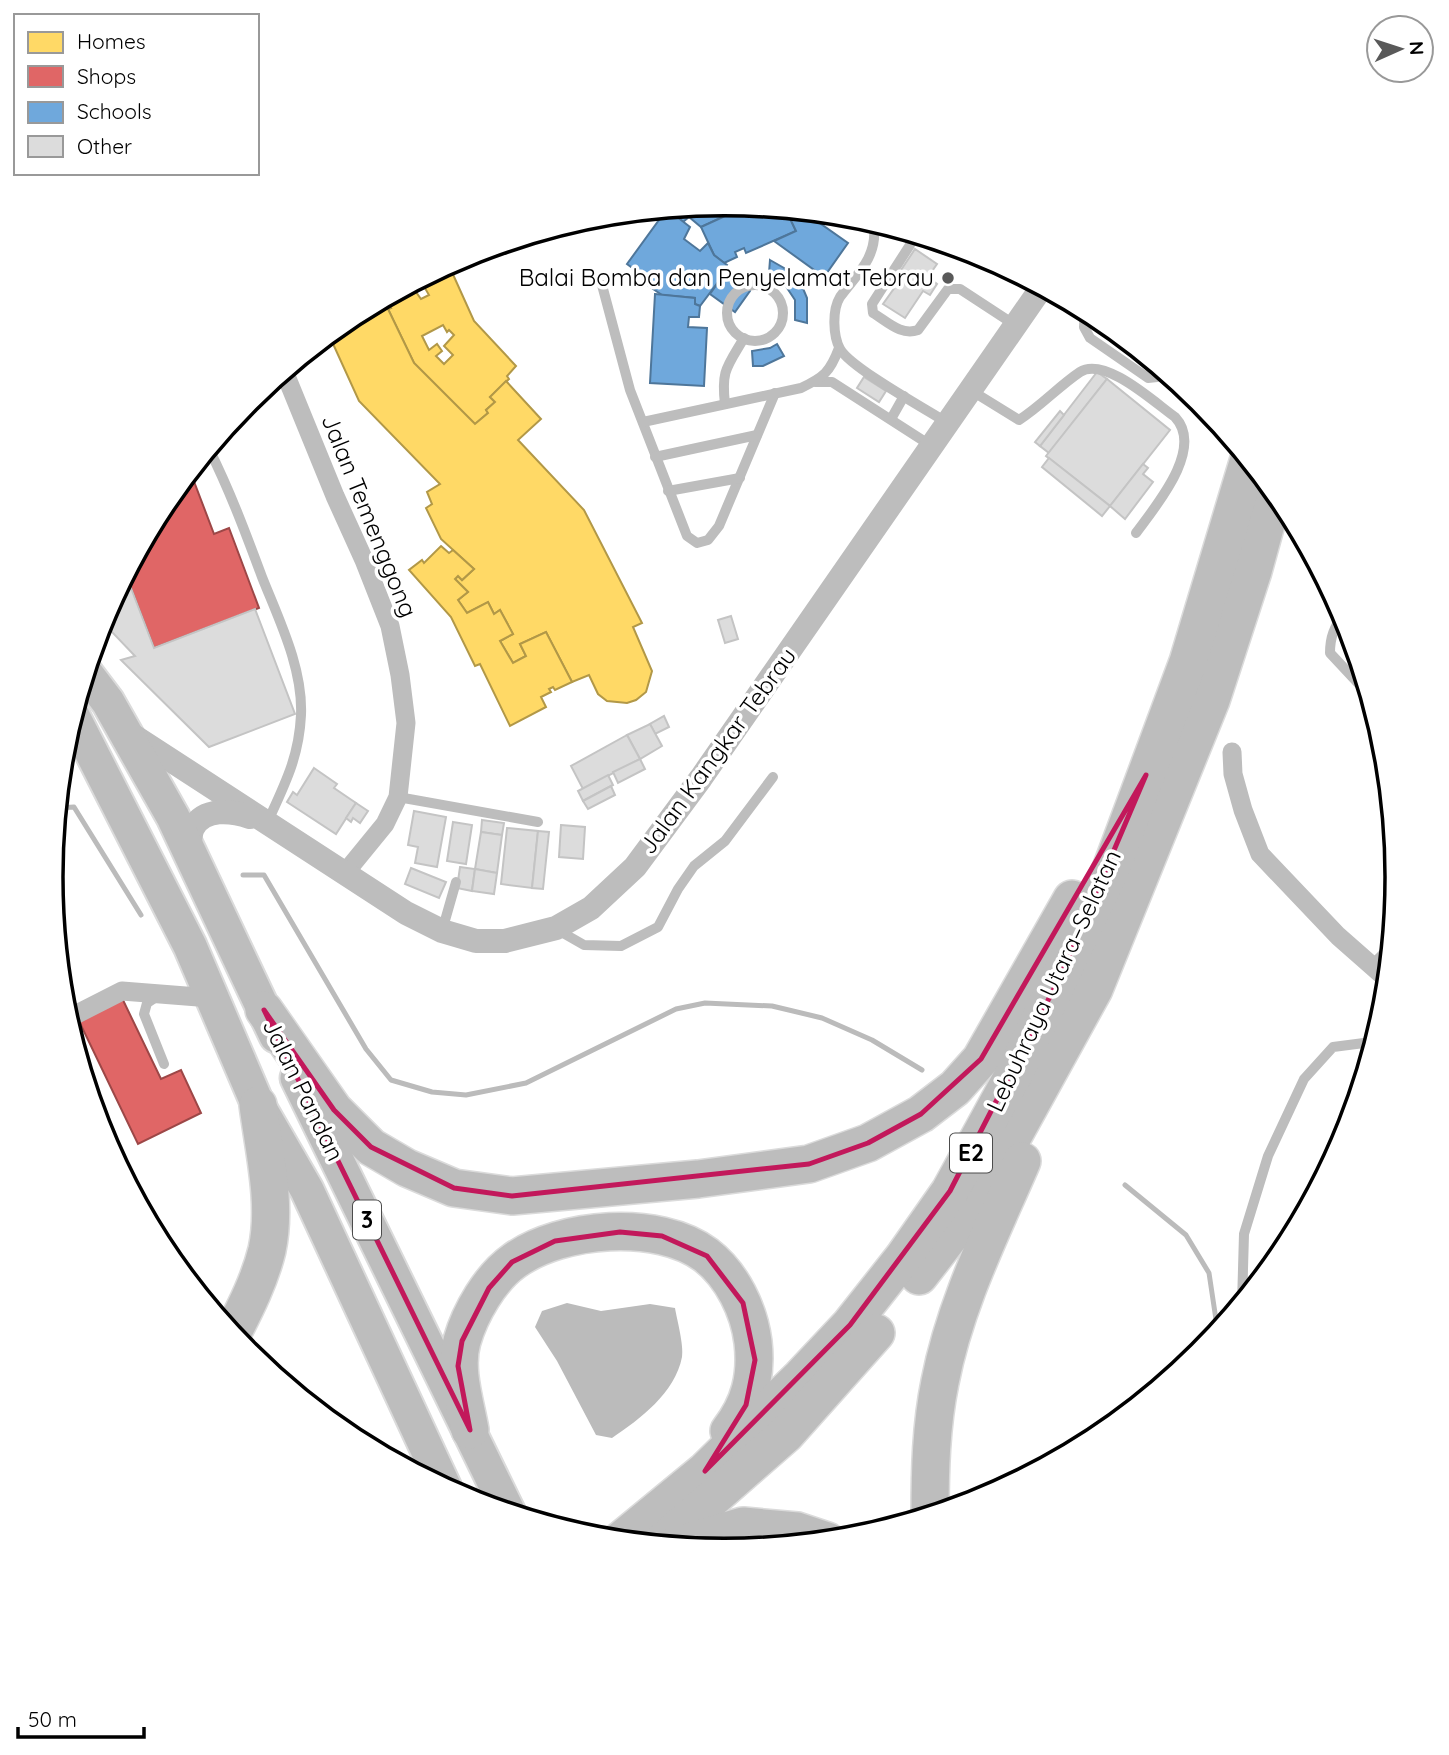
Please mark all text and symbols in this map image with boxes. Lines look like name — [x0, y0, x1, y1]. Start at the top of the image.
legend — [14, 14, 259, 175]
north arrow — [1365, 14, 1435, 84]
text: Homes — [77, 28, 146, 54]
text: N — [1405, 41, 1429, 56]
text: Shops — [77, 63, 136, 89]
text: Schools — [77, 98, 152, 124]
text: Other — [77, 133, 132, 159]
place label: Balai Bomba dan Penyelamat Tebrau — [519, 262, 934, 292]
marker: Balai Bomba dan Penyelamat Tebrau — [940, 270, 956, 286]
street label: Jalan Temenggong — [316, 410, 424, 621]
street label: Jalan Kangkar Tebrau — [632, 641, 802, 860]
street label: Lebuhraya Utara–Selatan — [979, 845, 1127, 1116]
street label: Jalan Pandan — [257, 1014, 351, 1165]
road number: E2 — [950, 1134, 992, 1172]
road number: 3 — [353, 1200, 381, 1240]
scale bar — [18, 1696, 144, 1740]
text: 50 m — [28, 1706, 77, 1732]

